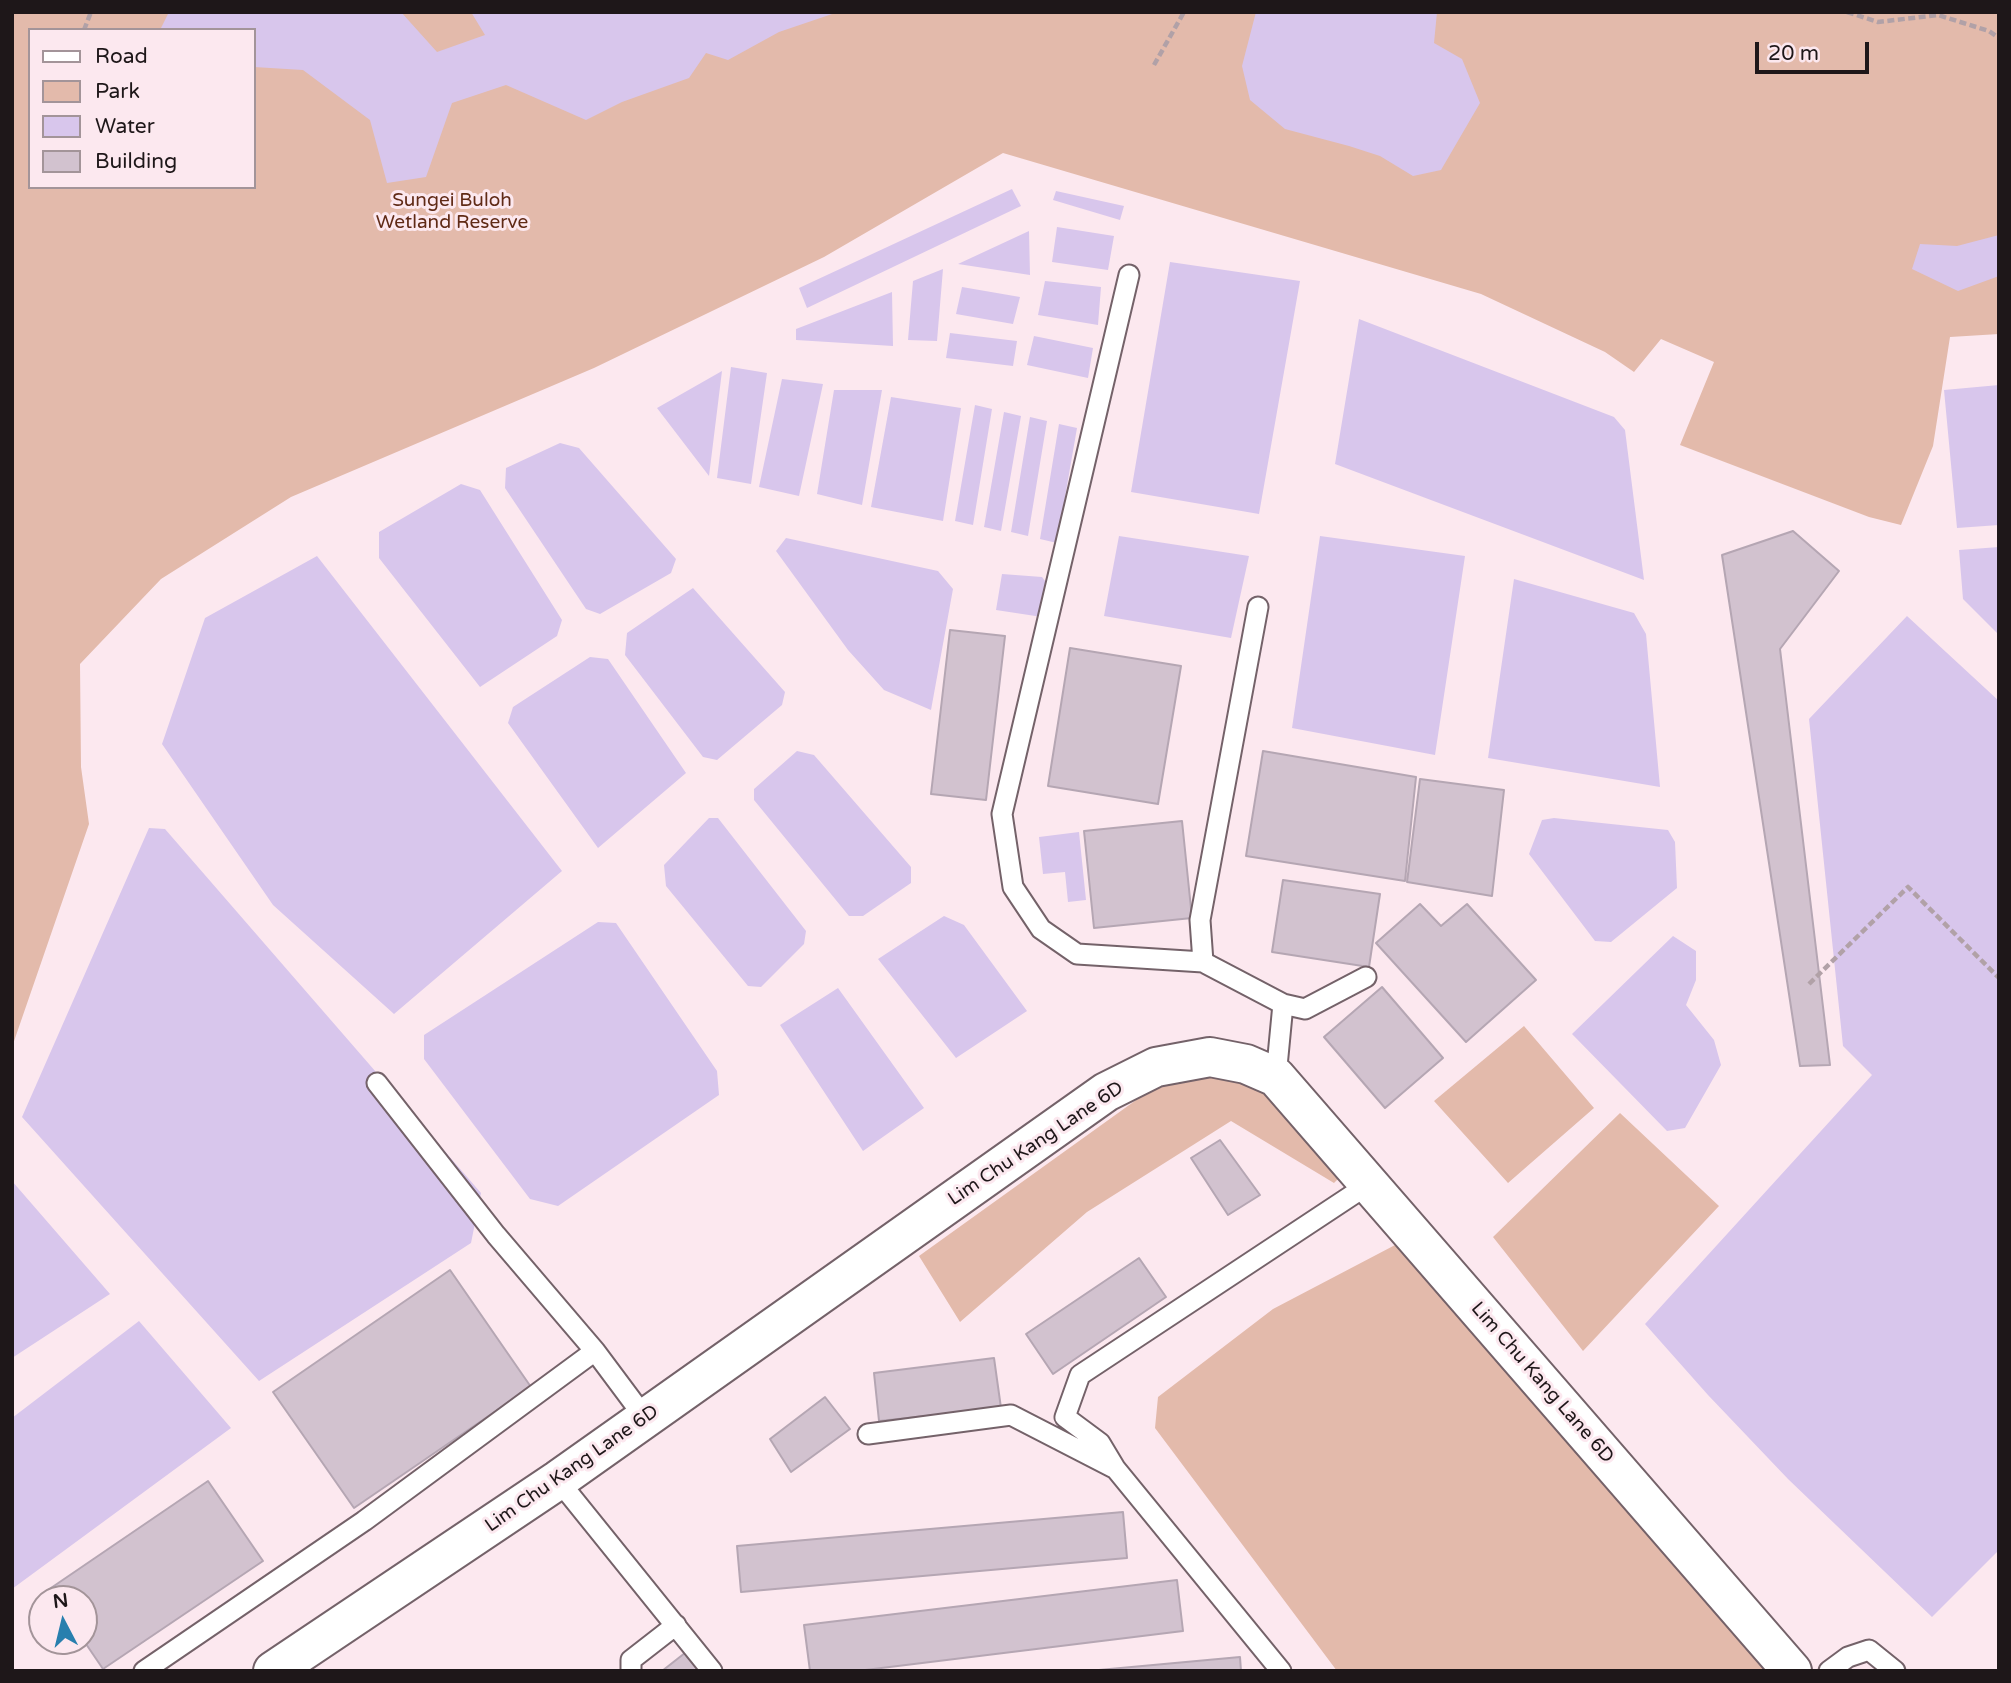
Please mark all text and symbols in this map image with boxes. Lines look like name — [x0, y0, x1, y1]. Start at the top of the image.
legend — [28, 28, 256, 189]
scale bar — [1759, 28, 1873, 72]
text: 20 m — [1768, 41, 1819, 66]
text: Road — [95, 44, 148, 69]
text: Park — [95, 79, 140, 104]
text: Water — [95, 114, 155, 139]
text: Building — [95, 149, 177, 174]
park label: Sungei Buloh Wetland Reserve — [376, 190, 528, 234]
street label: Lim Chu Kang Lane 6D — [944, 1077, 1128, 1211]
street label: Lim Chu Kang Lane 6D — [1466, 1298, 1618, 1468]
street label: Lim Chu Kang Lane 6D — [481, 1401, 663, 1537]
north arrow — [28, 1585, 98, 1655]
text: N — [52, 1589, 70, 1613]

